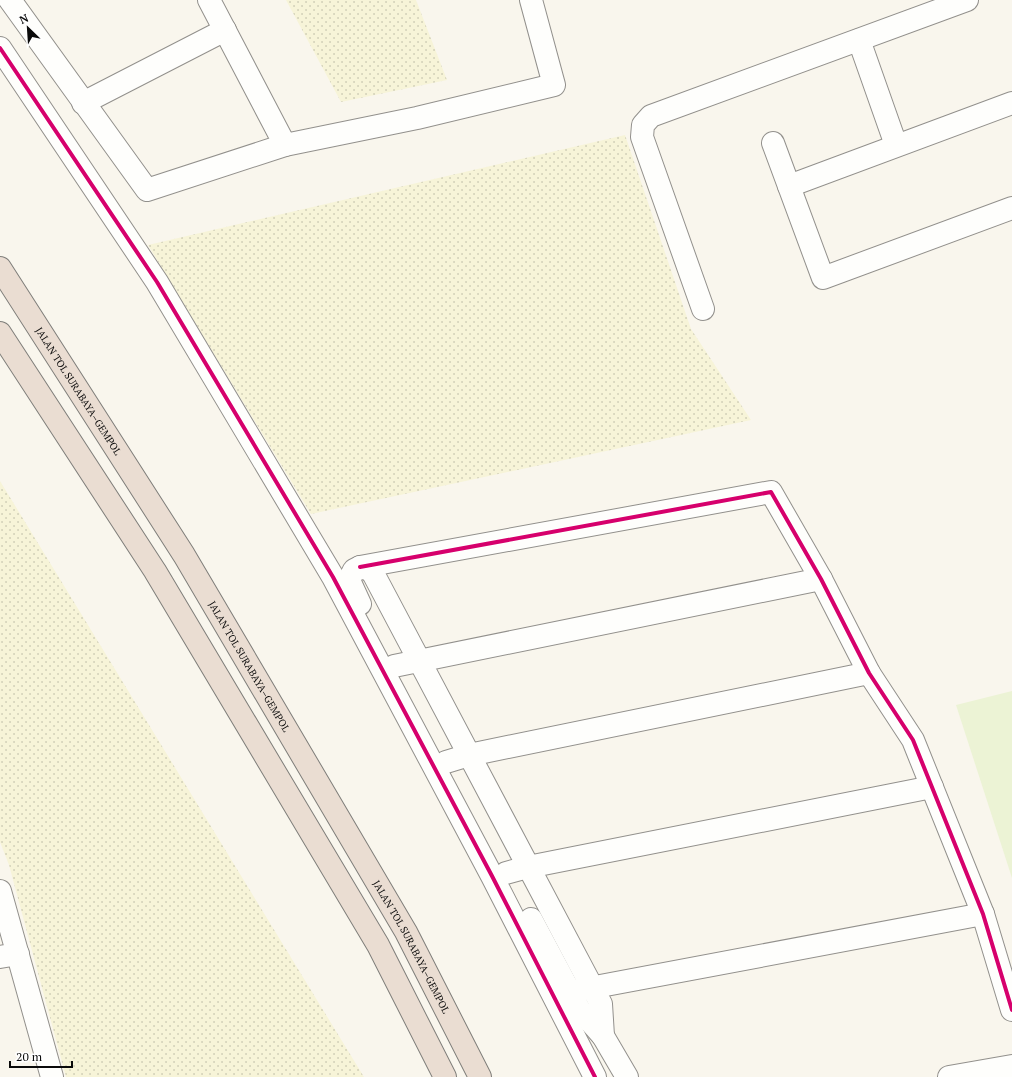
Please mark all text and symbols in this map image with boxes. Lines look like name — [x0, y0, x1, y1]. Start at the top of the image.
north arrow — [8, 8, 48, 48]
text: N — [17, 11, 31, 27]
street label: JALAN TOL SURABAYA–GEMPOL — [33, 325, 124, 458]
street label: JALAN TOL SURABAYA–GEMPOL — [206, 599, 293, 735]
street label: JALAN TOL SURABAYA–GEMPOL — [370, 878, 453, 1016]
scale bar — [10, 1043, 72, 1069]
text: 20 m — [16, 1049, 43, 1064]

